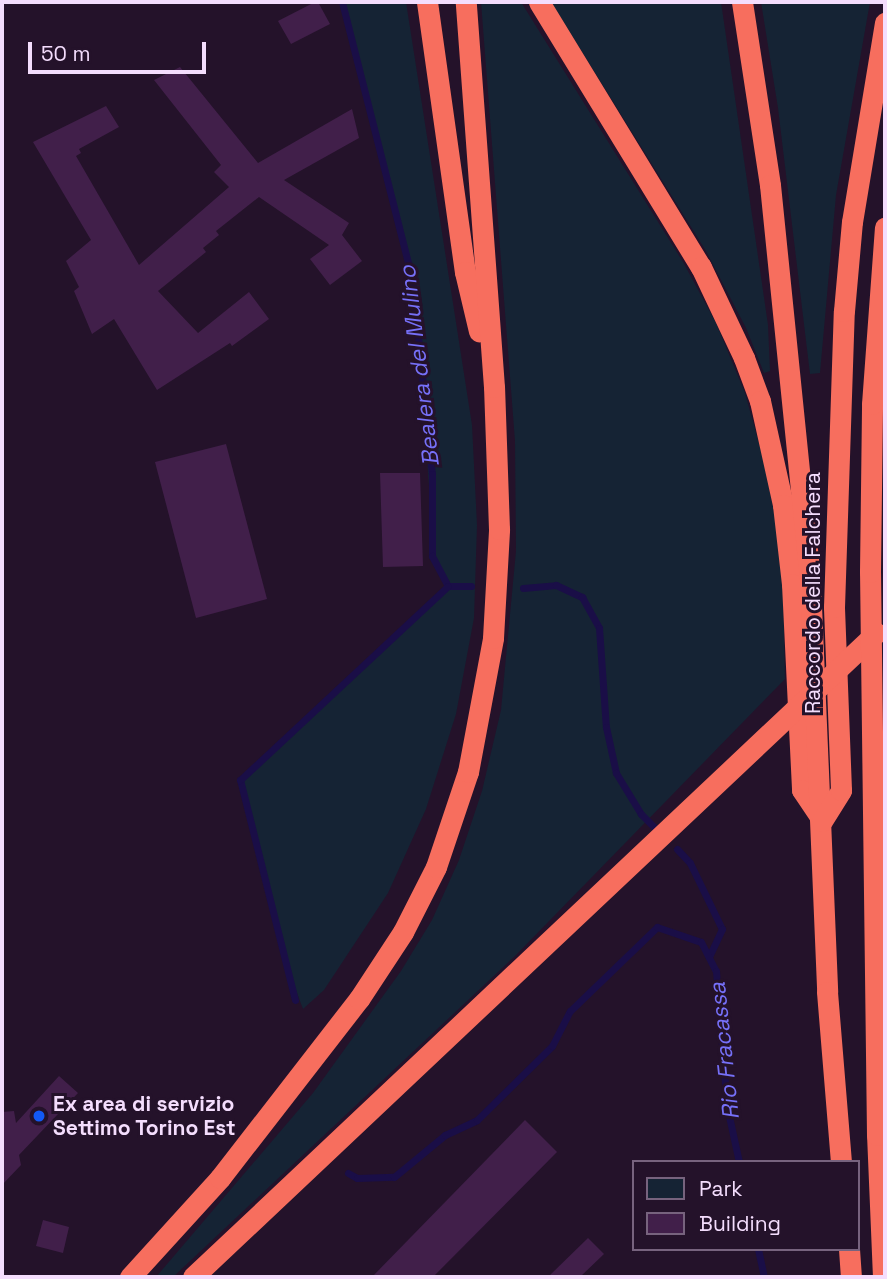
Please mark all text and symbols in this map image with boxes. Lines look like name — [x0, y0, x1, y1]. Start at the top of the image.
scale bar — [32, 28, 210, 72]
text: 50 m — [41, 40, 91, 67]
water label: Bealera del Mulino — [393, 264, 445, 468]
street label: Raccordo della Falchera — [800, 472, 826, 714]
water label: Rio Fracassa — [703, 981, 745, 1121]
place label: Ex area di servizio Settimo Torino Est — [53, 1091, 236, 1141]
marker: Ex area di servizio Settimo Torino Est — [31, 1108, 47, 1124]
legend — [632, 1160, 859, 1251]
text: Park — [699, 1175, 743, 1202]
text: Building — [699, 1210, 781, 1237]

